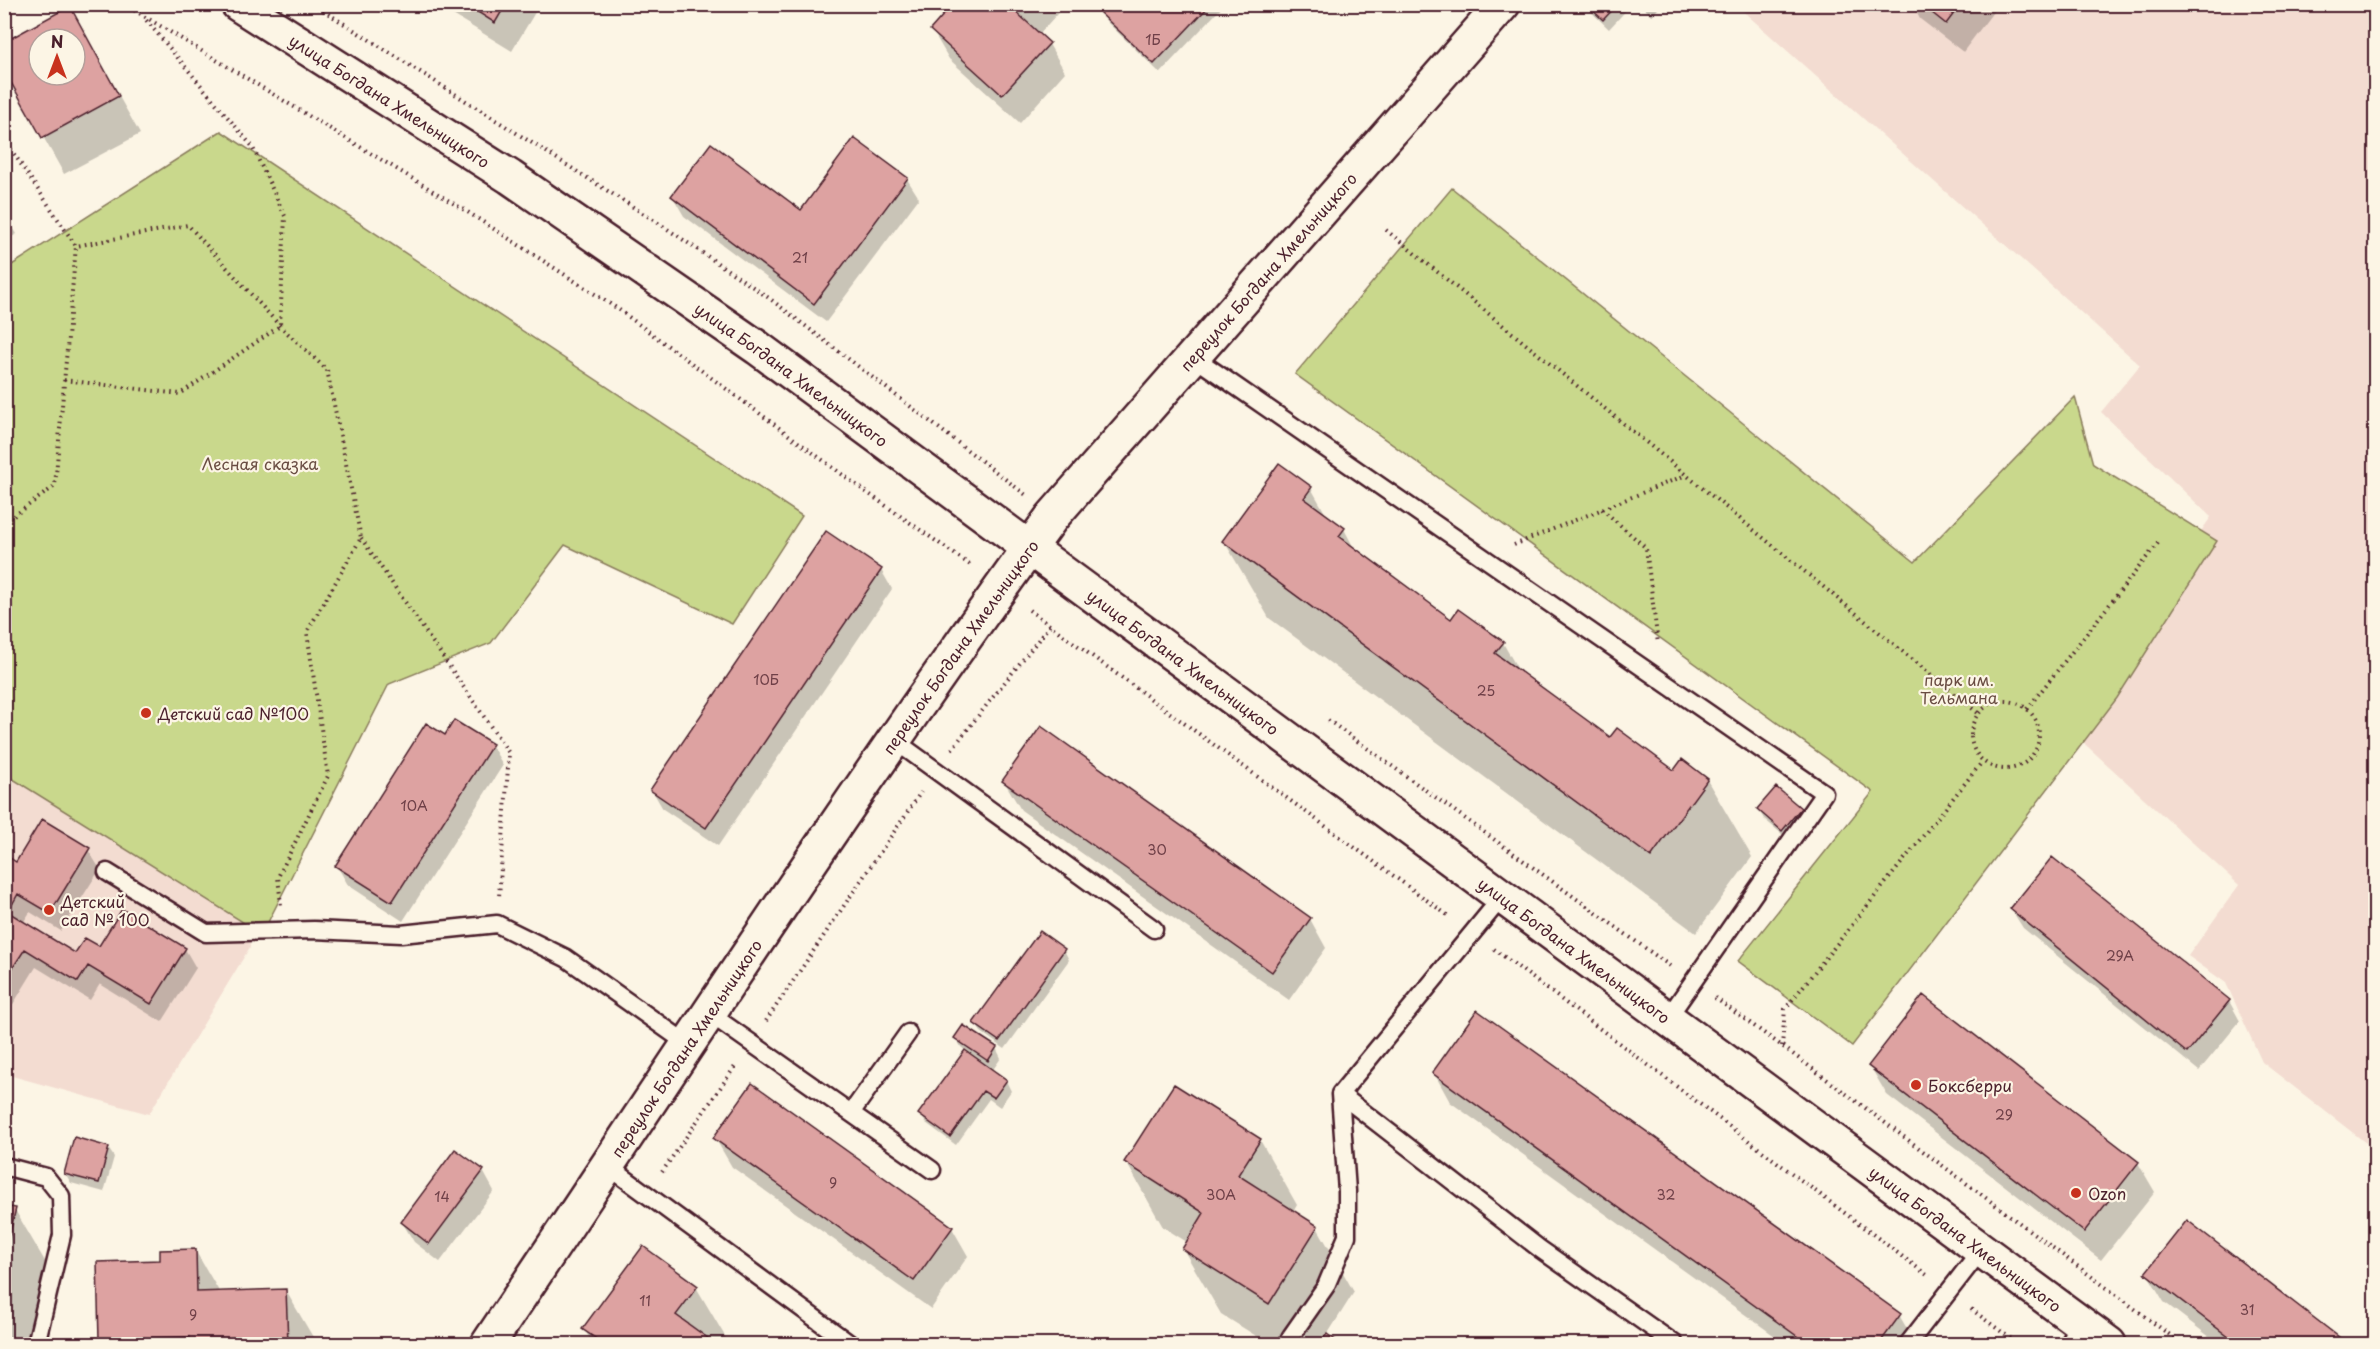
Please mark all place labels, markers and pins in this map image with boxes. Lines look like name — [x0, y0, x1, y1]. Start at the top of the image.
place label: Детский сад №100 — [157, 701, 309, 725]
marker: Детский сад №100 — [139, 706, 153, 720]
place label: Детский сад № 100 — [60, 889, 149, 931]
marker: Детский сад № 100 — [42, 903, 56, 917]
place label: Боксберри — [1928, 1073, 2012, 1097]
marker: Боксберри — [1909, 1078, 1923, 1092]
place label: Ozon — [2088, 1181, 2126, 1205]
marker: Ozon — [2069, 1186, 2083, 1200]

